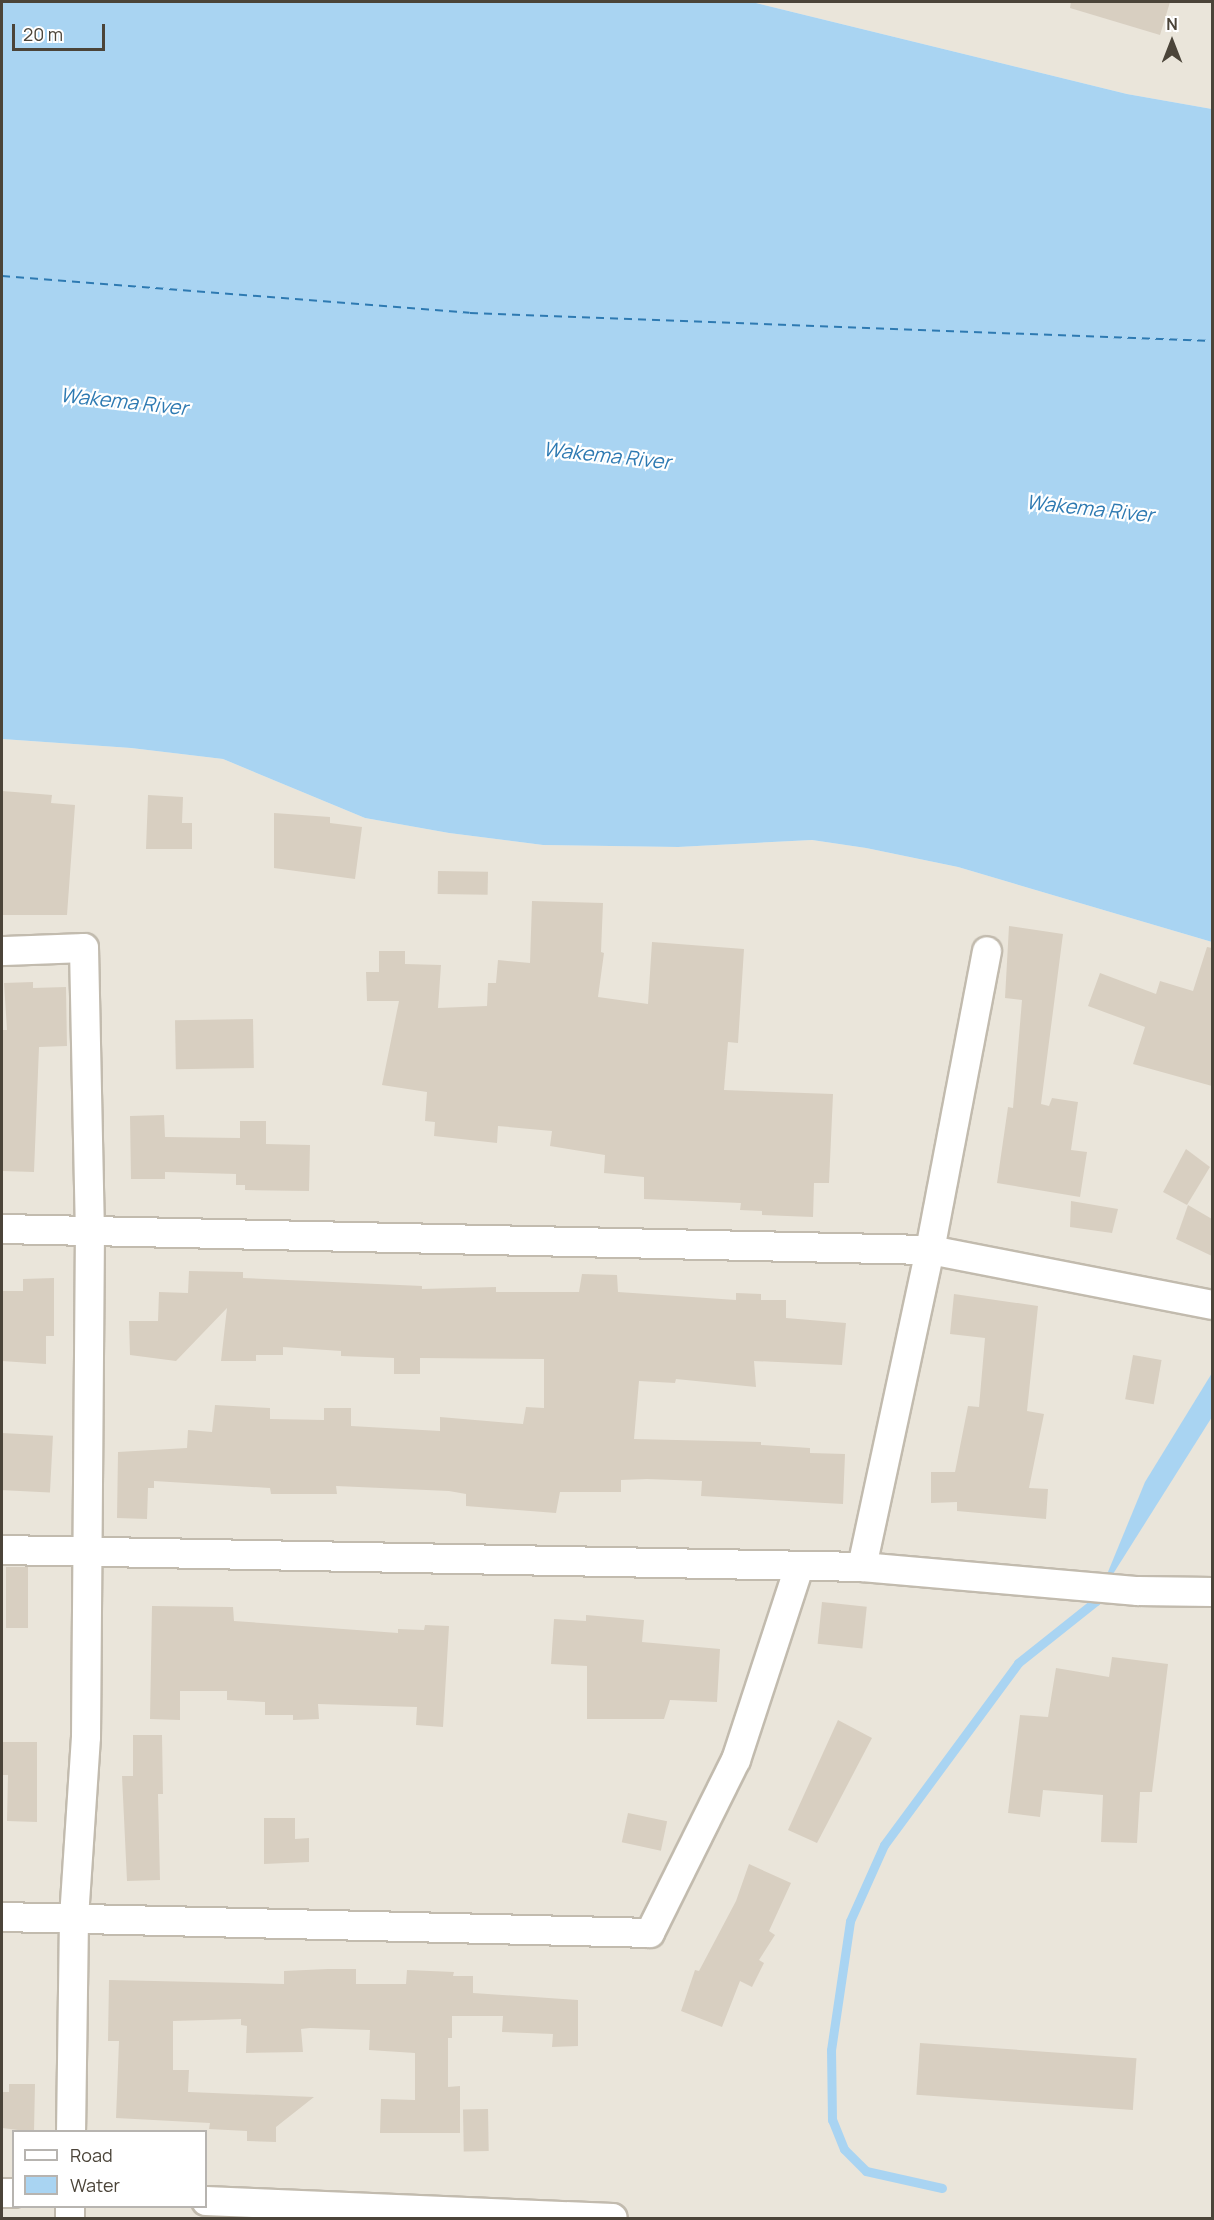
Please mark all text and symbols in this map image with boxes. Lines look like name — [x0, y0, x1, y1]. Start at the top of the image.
scale bar — [15, 12, 108, 50]
north arrow — [1142, 12, 1202, 72]
text: N — [1166, 13, 1178, 35]
text: 20 m — [23, 22, 63, 46]
water label: Wakema River — [59, 382, 189, 420]
water label: Wakema River — [542, 436, 672, 474]
water label: Wakema River — [1025, 489, 1155, 527]
legend — [12, 2130, 207, 2208]
text: Road — [70, 2143, 113, 2167]
text: Water — [70, 2173, 120, 2197]

